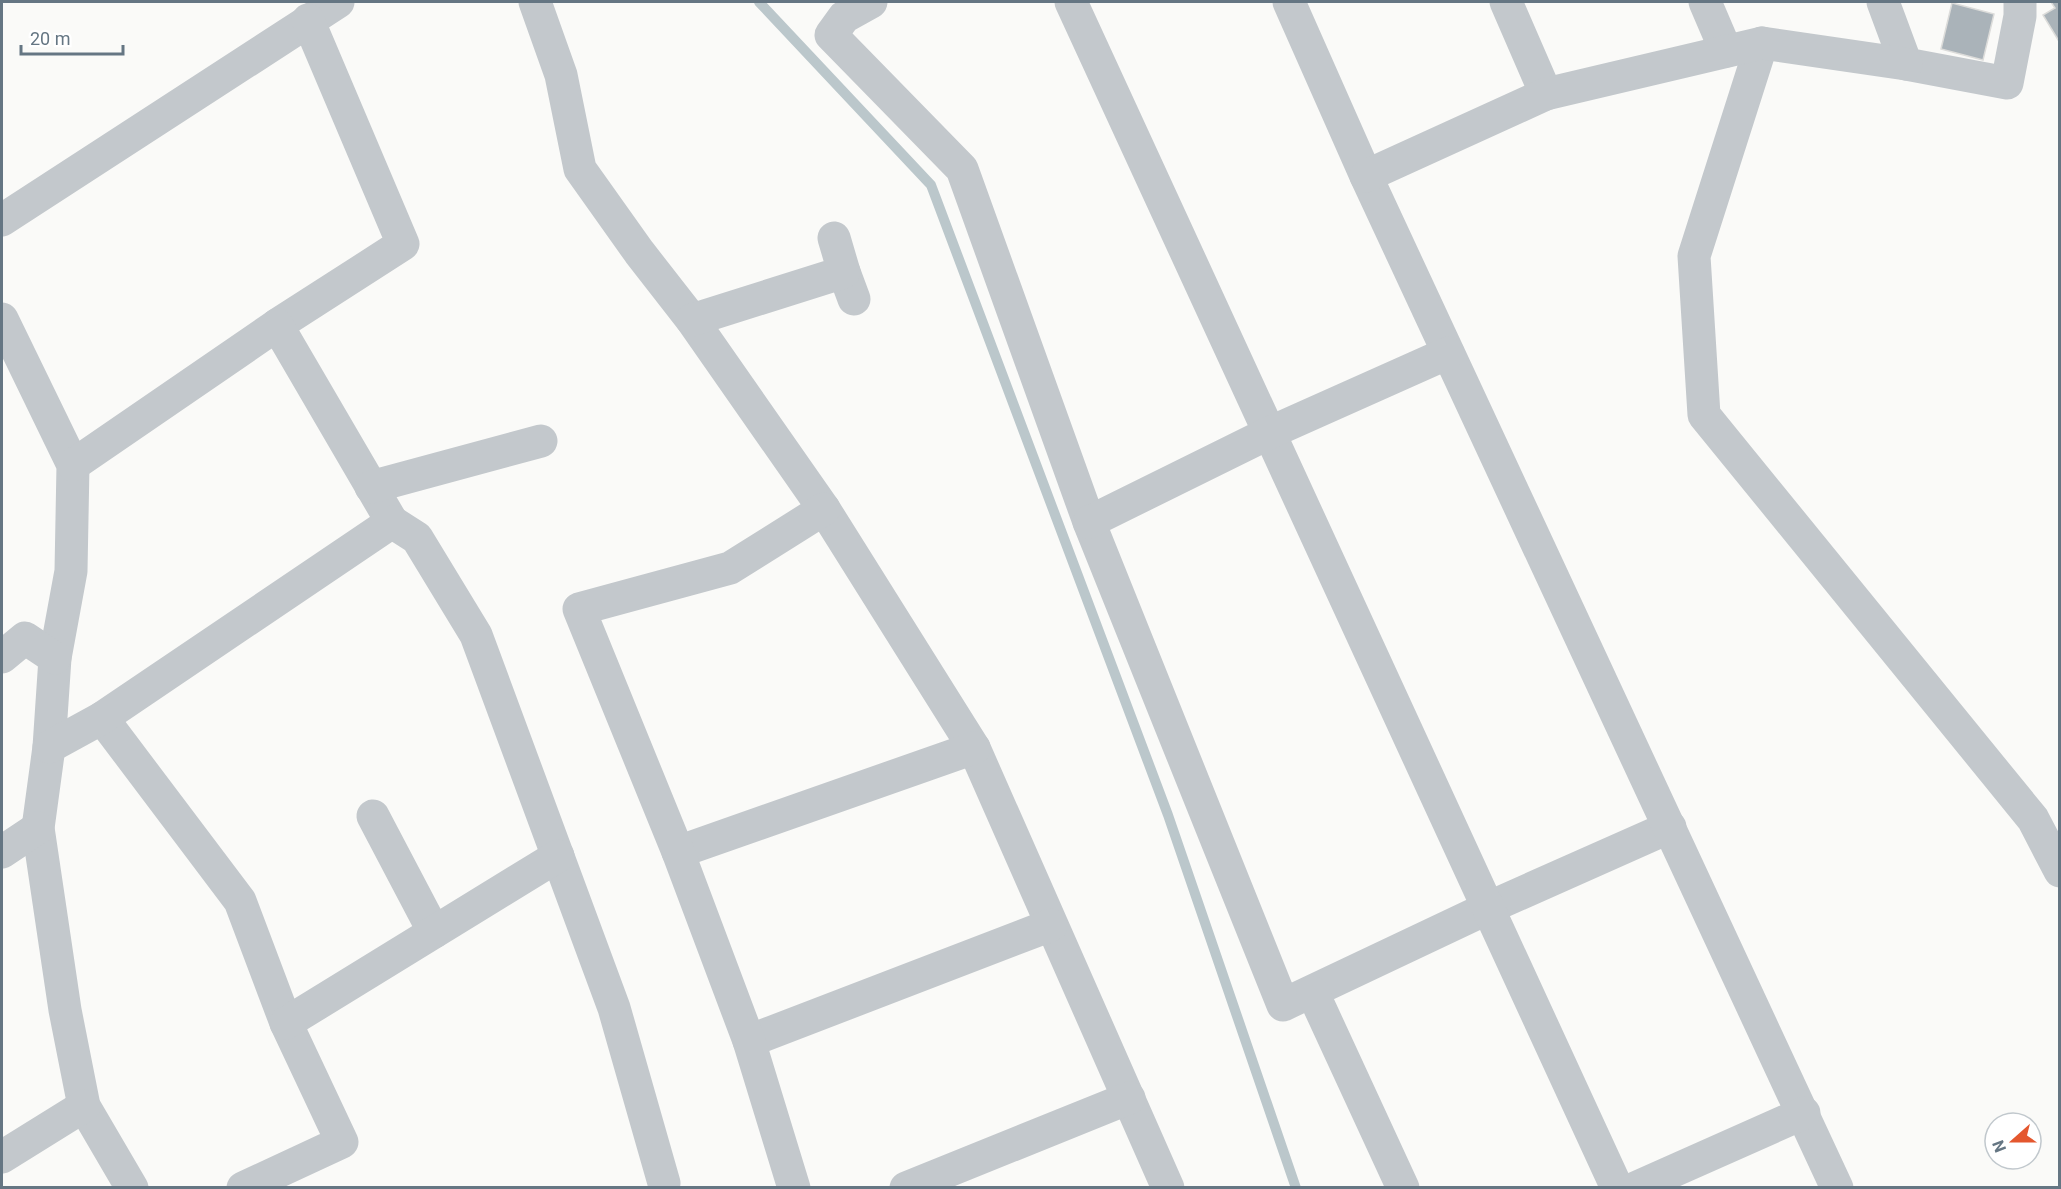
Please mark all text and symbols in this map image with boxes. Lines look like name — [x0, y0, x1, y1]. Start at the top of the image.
scale bar — [21, 18, 123, 56]
text: 20 m — [30, 28, 70, 49]
north arrow — [1983, 1111, 2043, 1171]
text: N — [1989, 1138, 2010, 1155]

